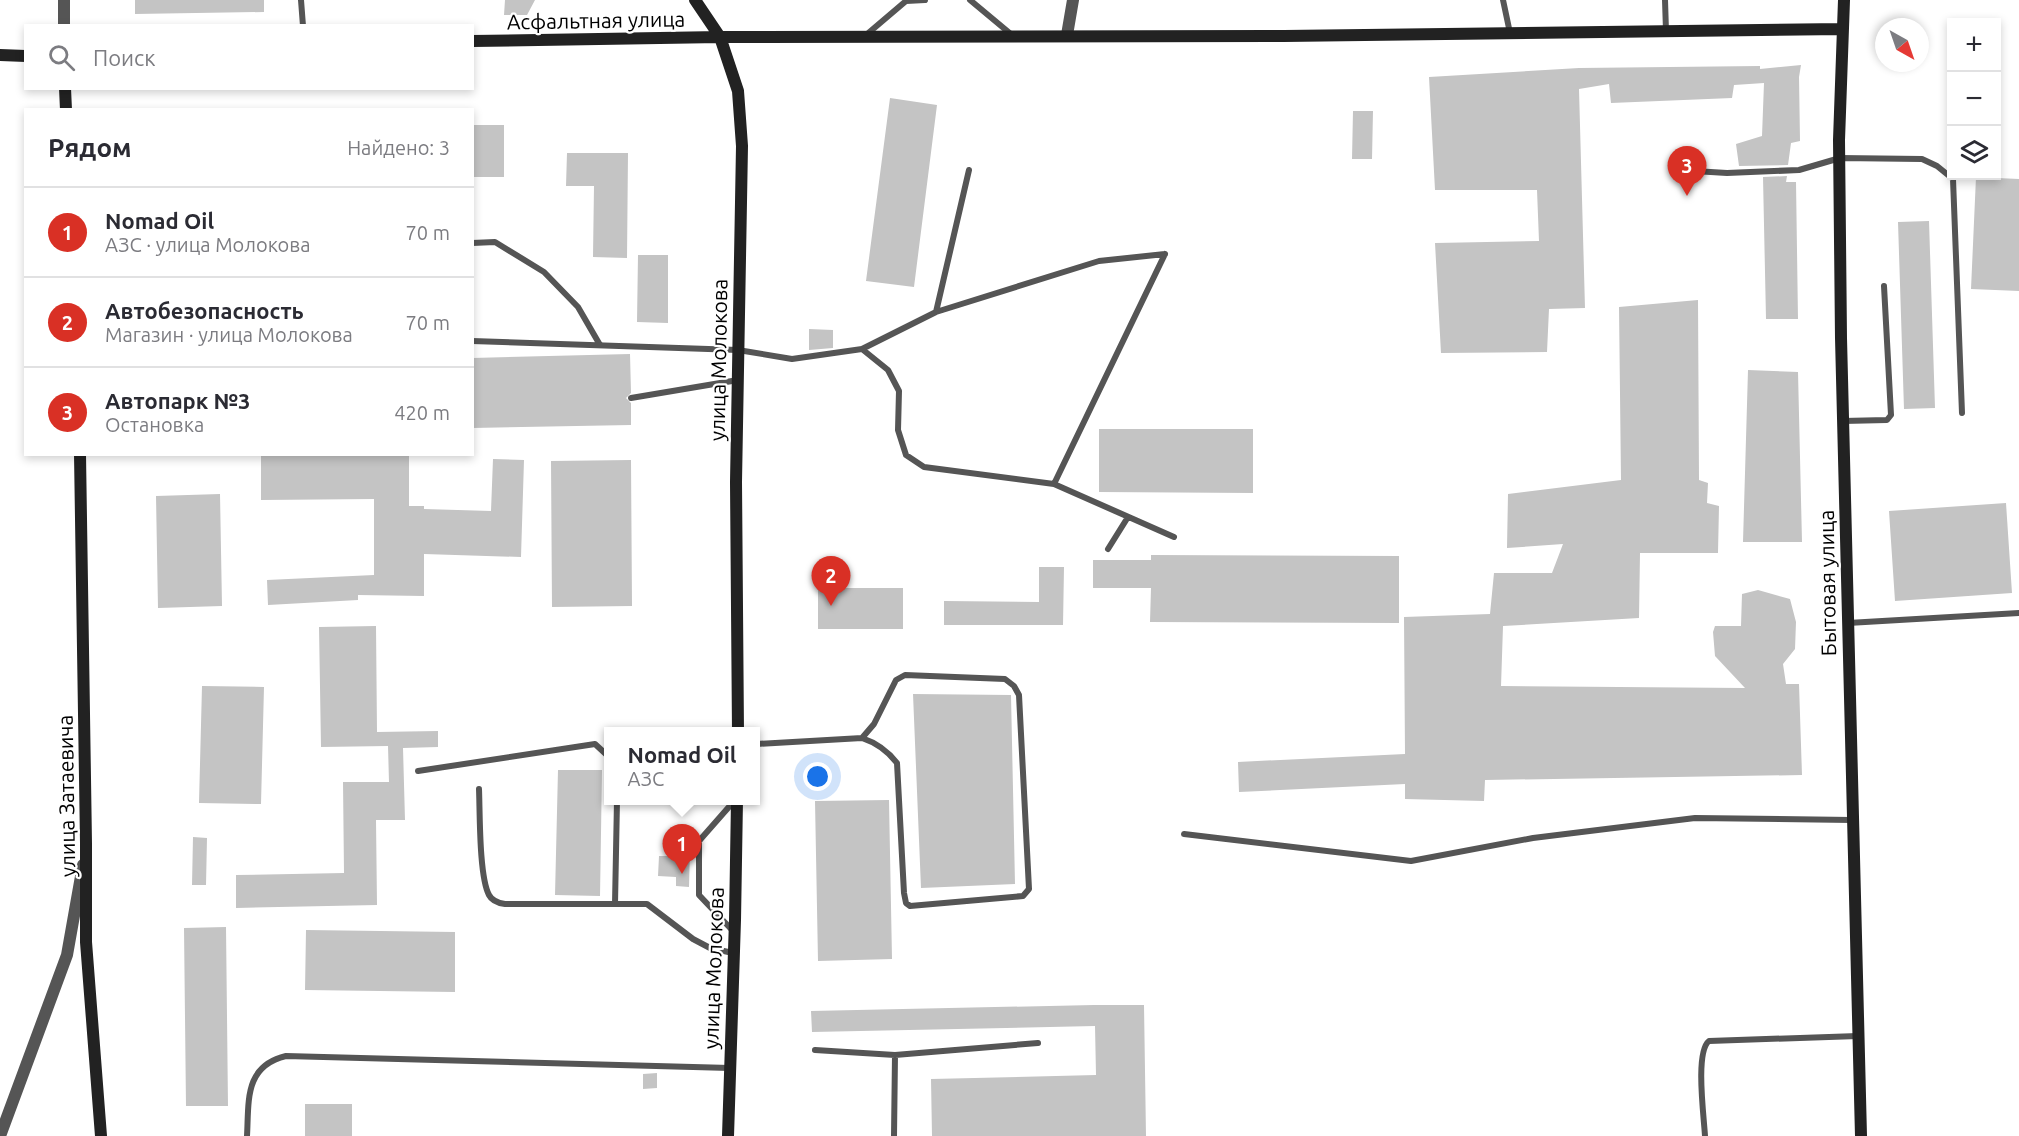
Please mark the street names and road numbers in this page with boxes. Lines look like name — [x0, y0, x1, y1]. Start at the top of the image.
street label: Асфальтная улица — [507, 6, 685, 34]
street label: улица Молокова — [705, 279, 731, 441]
street label: Бытовая улица — [1814, 510, 1840, 656]
street label: улица Затаевича — [53, 715, 79, 877]
street label: улица Молокова — [698, 886, 728, 1050]

